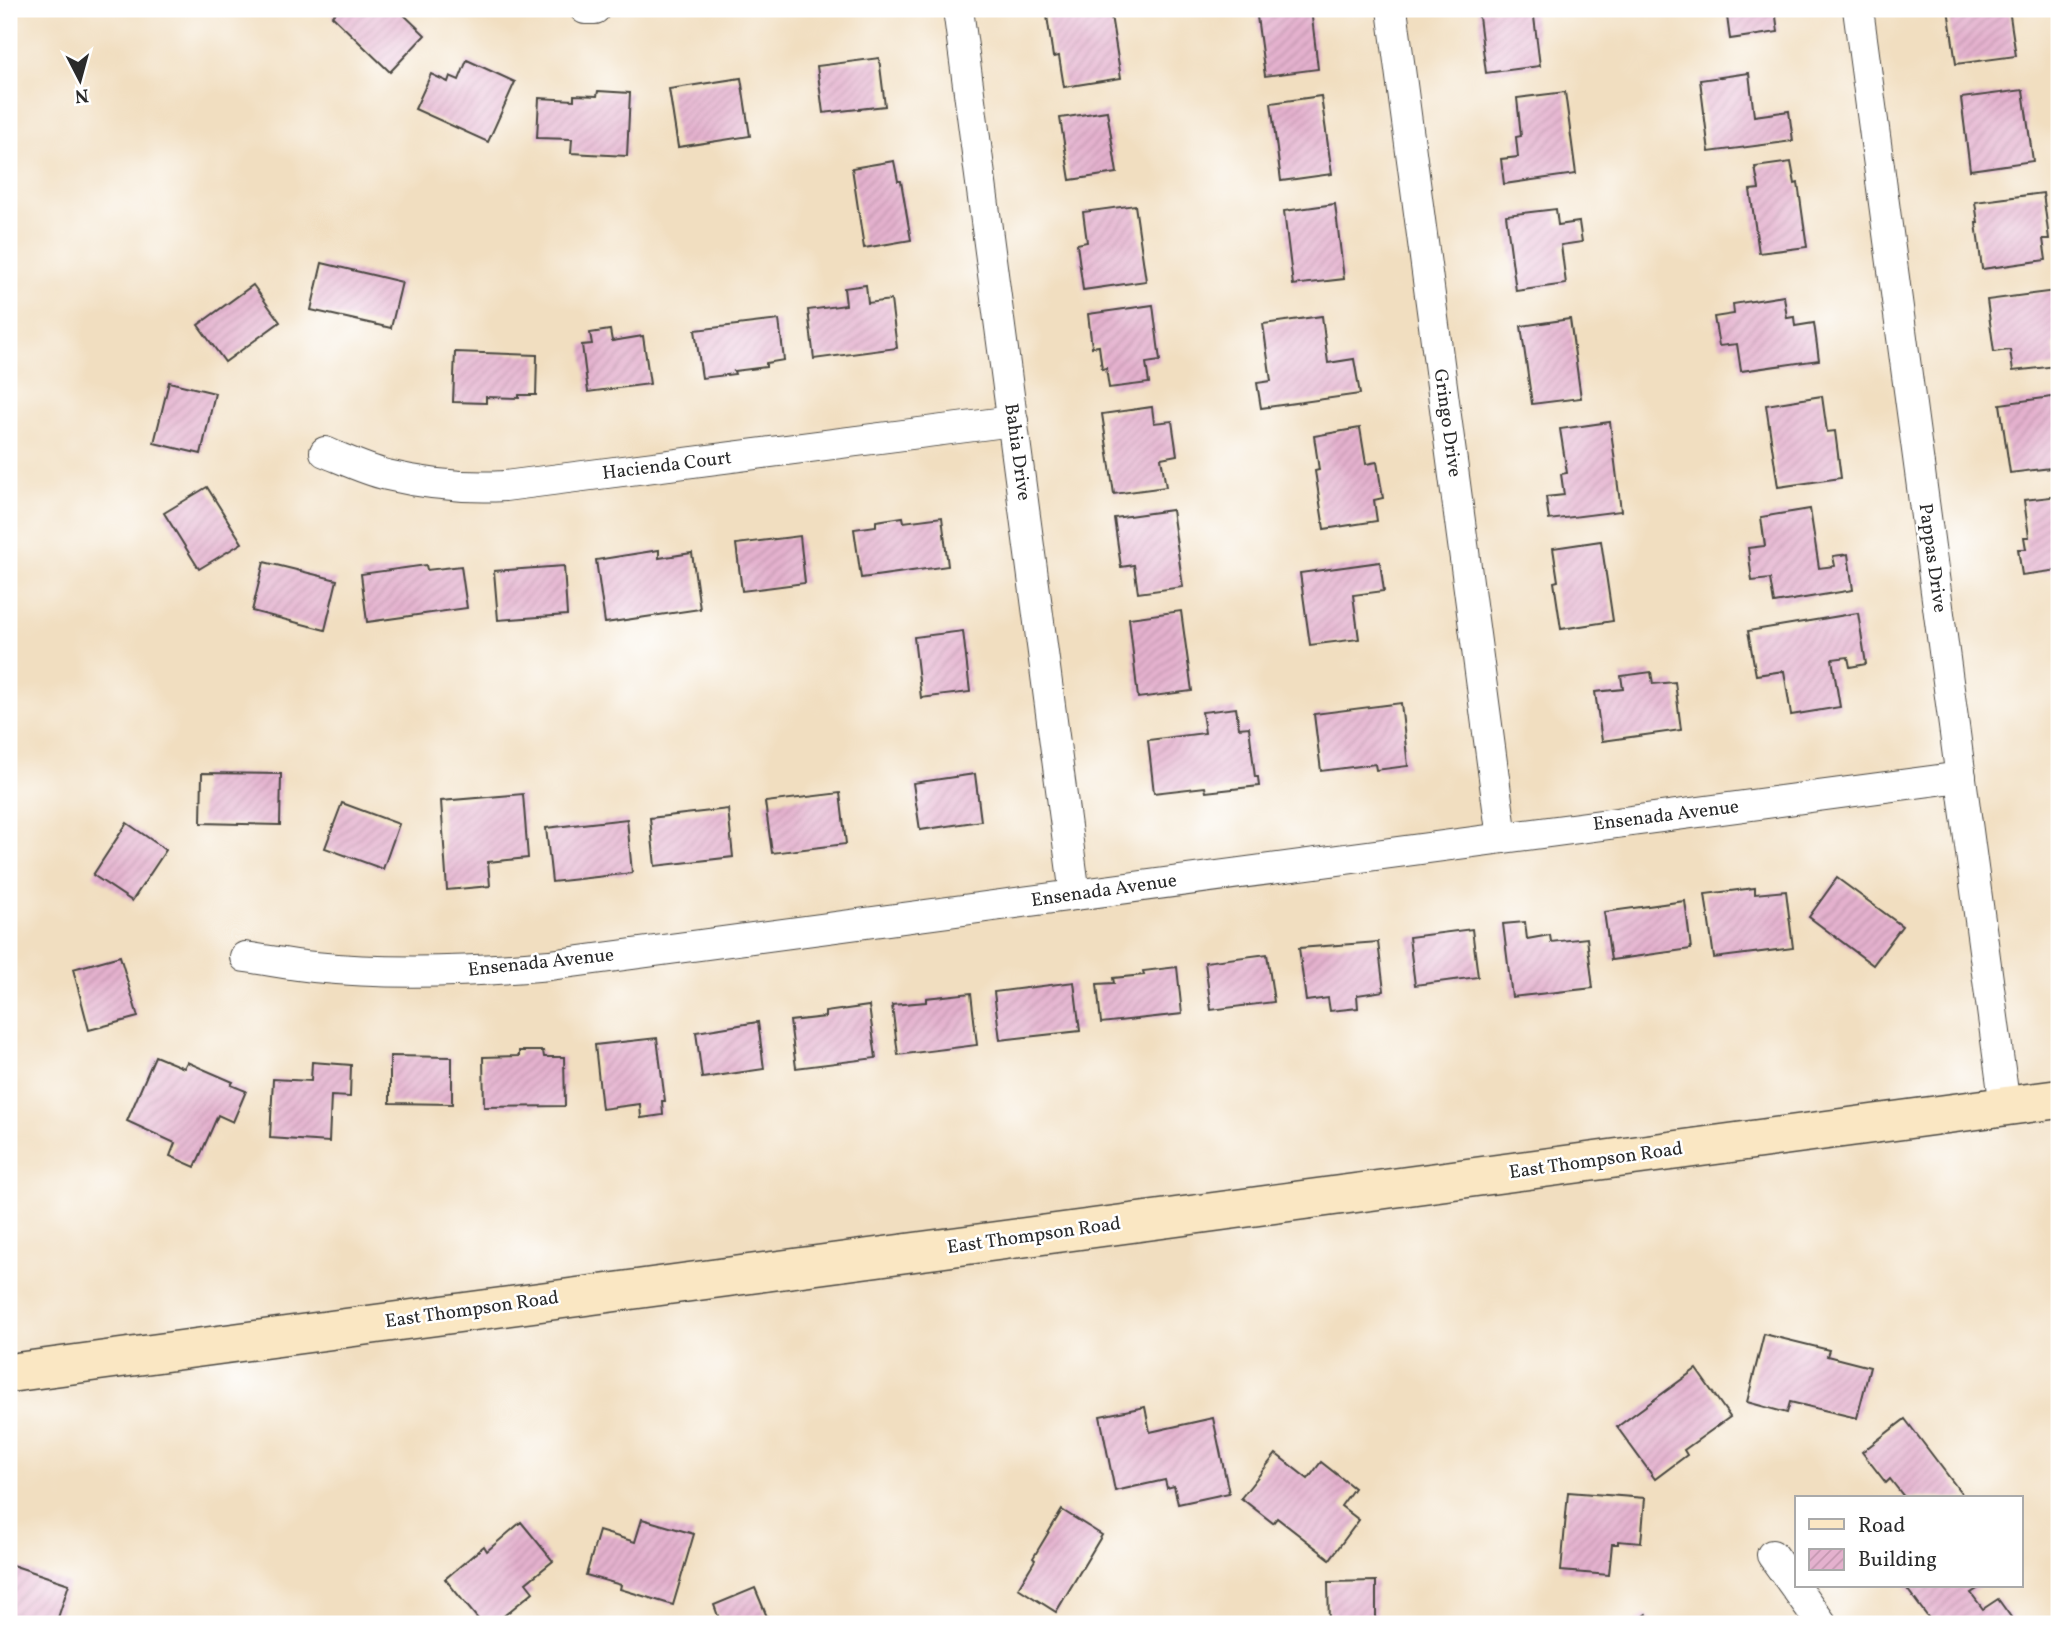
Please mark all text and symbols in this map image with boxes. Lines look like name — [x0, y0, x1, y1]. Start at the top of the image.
north arrow — [46, 46, 116, 116]
text: N — [73, 81, 90, 109]
street label: Gringo Drive — [1427, 367, 1467, 479]
street label: Bahia Drive — [997, 402, 1037, 502]
street label: Hacienda Court — [601, 445, 734, 487]
street label: Pappas Drive — [1911, 502, 1953, 614]
street label: Ensenada Avenue — [1592, 794, 1740, 838]
street label: Ensenada Avenue — [1029, 868, 1179, 914]
street label: Ensenada Avenue — [467, 942, 615, 984]
street label: East Thompson Road — [1508, 1136, 1684, 1186]
street label: East Thompson Road — [946, 1211, 1122, 1261]
street label: East Thompson Road — [384, 1285, 560, 1335]
legend — [1795, 1496, 2022, 1588]
text: Road — [1858, 1512, 1905, 1541]
text: Building — [1858, 1546, 1937, 1575]

